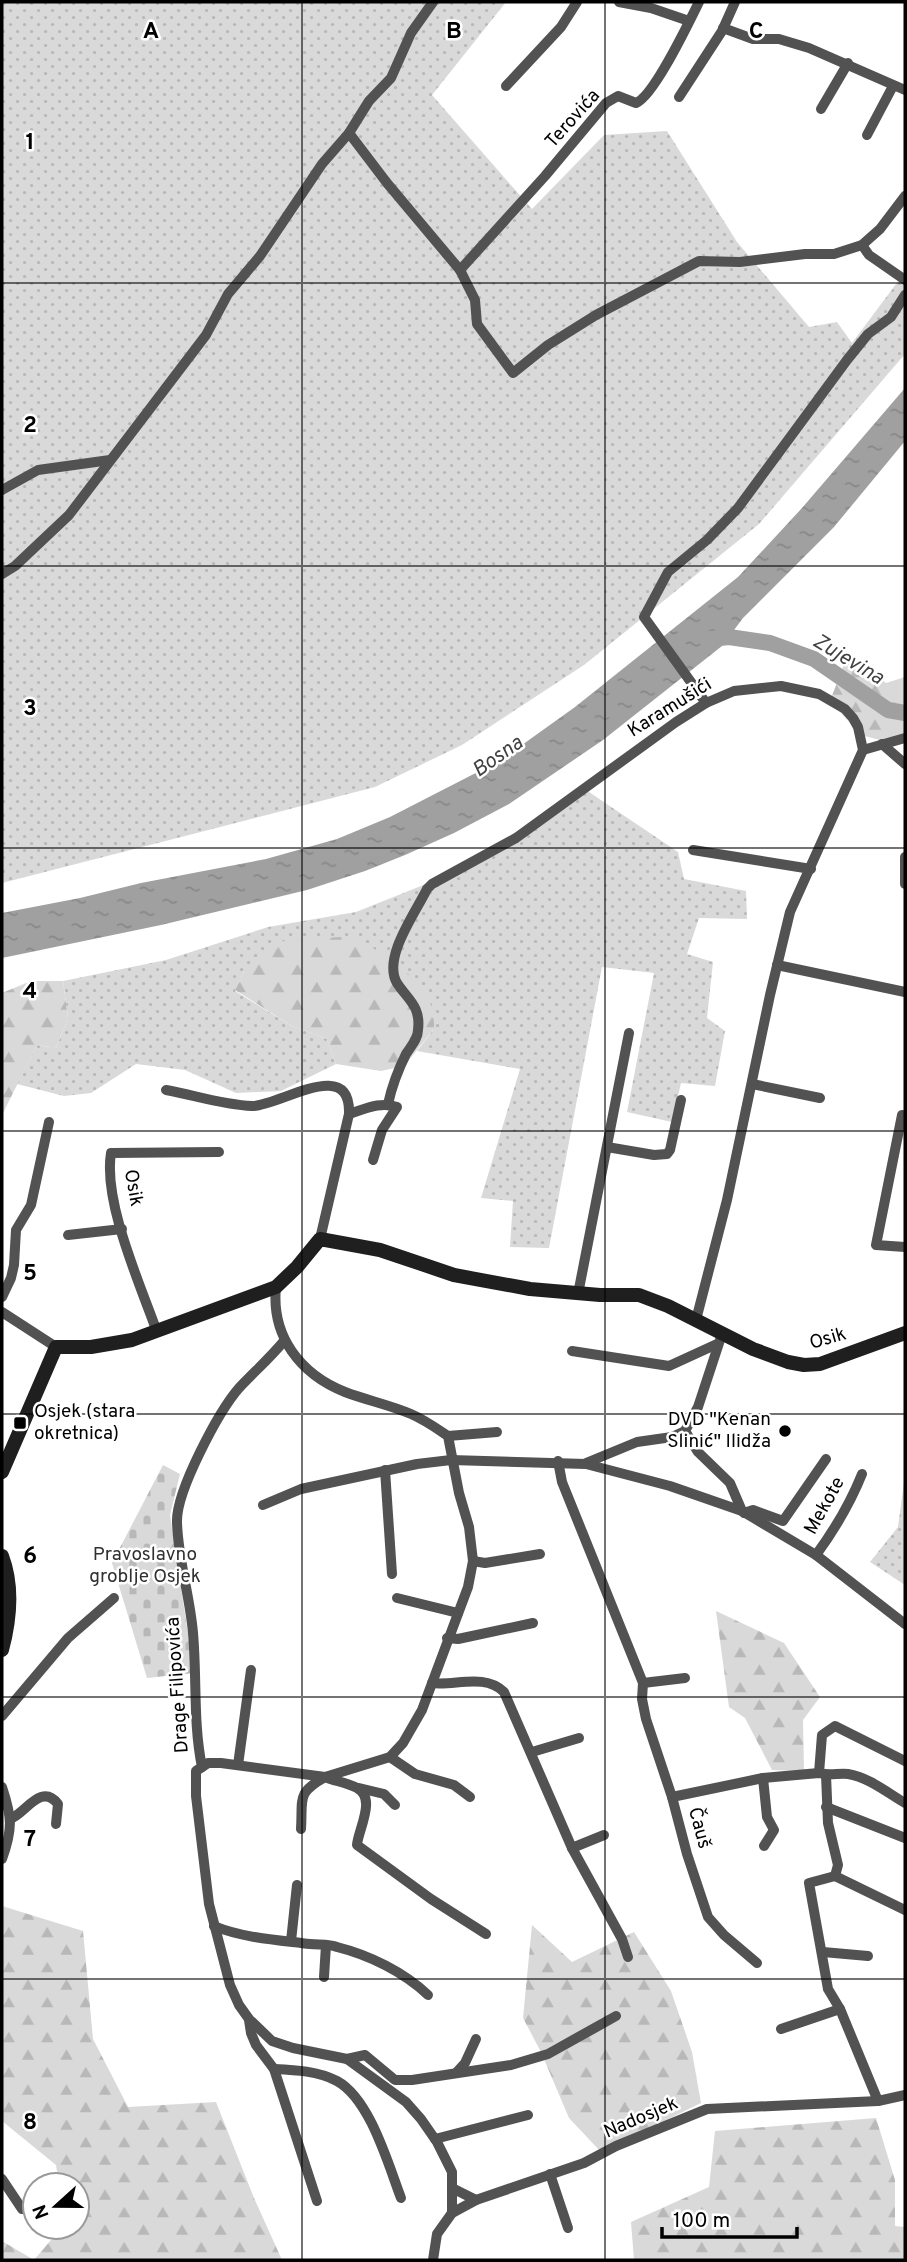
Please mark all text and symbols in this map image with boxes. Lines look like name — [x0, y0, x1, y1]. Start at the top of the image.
text: A — [143, 18, 159, 47]
text: B — [446, 18, 462, 47]
text: C — [749, 18, 763, 47]
street label: Terovića — [540, 85, 606, 153]
text: 1 — [25, 129, 35, 158]
text: 2 — [23, 412, 37, 441]
water label: Zujevina — [807, 628, 889, 692]
street label: Karamušići — [624, 673, 716, 743]
text: 3 — [23, 695, 37, 724]
water label: Bosna — [467, 730, 529, 784]
text: 4 — [23, 978, 37, 1007]
street label: Osik — [118, 1168, 148, 1208]
text: 5 — [23, 1260, 37, 1289]
street label: Osik — [807, 1322, 849, 1356]
place label: Osjek (stara okretnica) — [34, 1400, 135, 1446]
place label: DVD "Kenan Slinić" Ilidža — [667, 1408, 771, 1454]
marker: Osjek (stara okretnica) — [12, 1415, 28, 1431]
marker: DVD "Kenan Slinić" Ilidža — [777, 1423, 793, 1439]
street label: Mekote — [799, 1473, 851, 1539]
text: 6 — [23, 1543, 37, 1572]
park label: Pravoslavno groblje Osjek — [89, 1543, 201, 1589]
street label: Drage Filipovića — [161, 1616, 195, 1754]
street label: Čauš — [682, 1804, 717, 1851]
text: 7 — [24, 1826, 36, 1855]
street label: Nadosjek — [600, 2092, 682, 2144]
text: 8 — [23, 2109, 37, 2138]
north arrow — [21, 2171, 91, 2241]
scale bar — [662, 2196, 797, 2240]
text: N — [28, 2201, 56, 2222]
text: 100 m — [673, 2208, 730, 2235]

